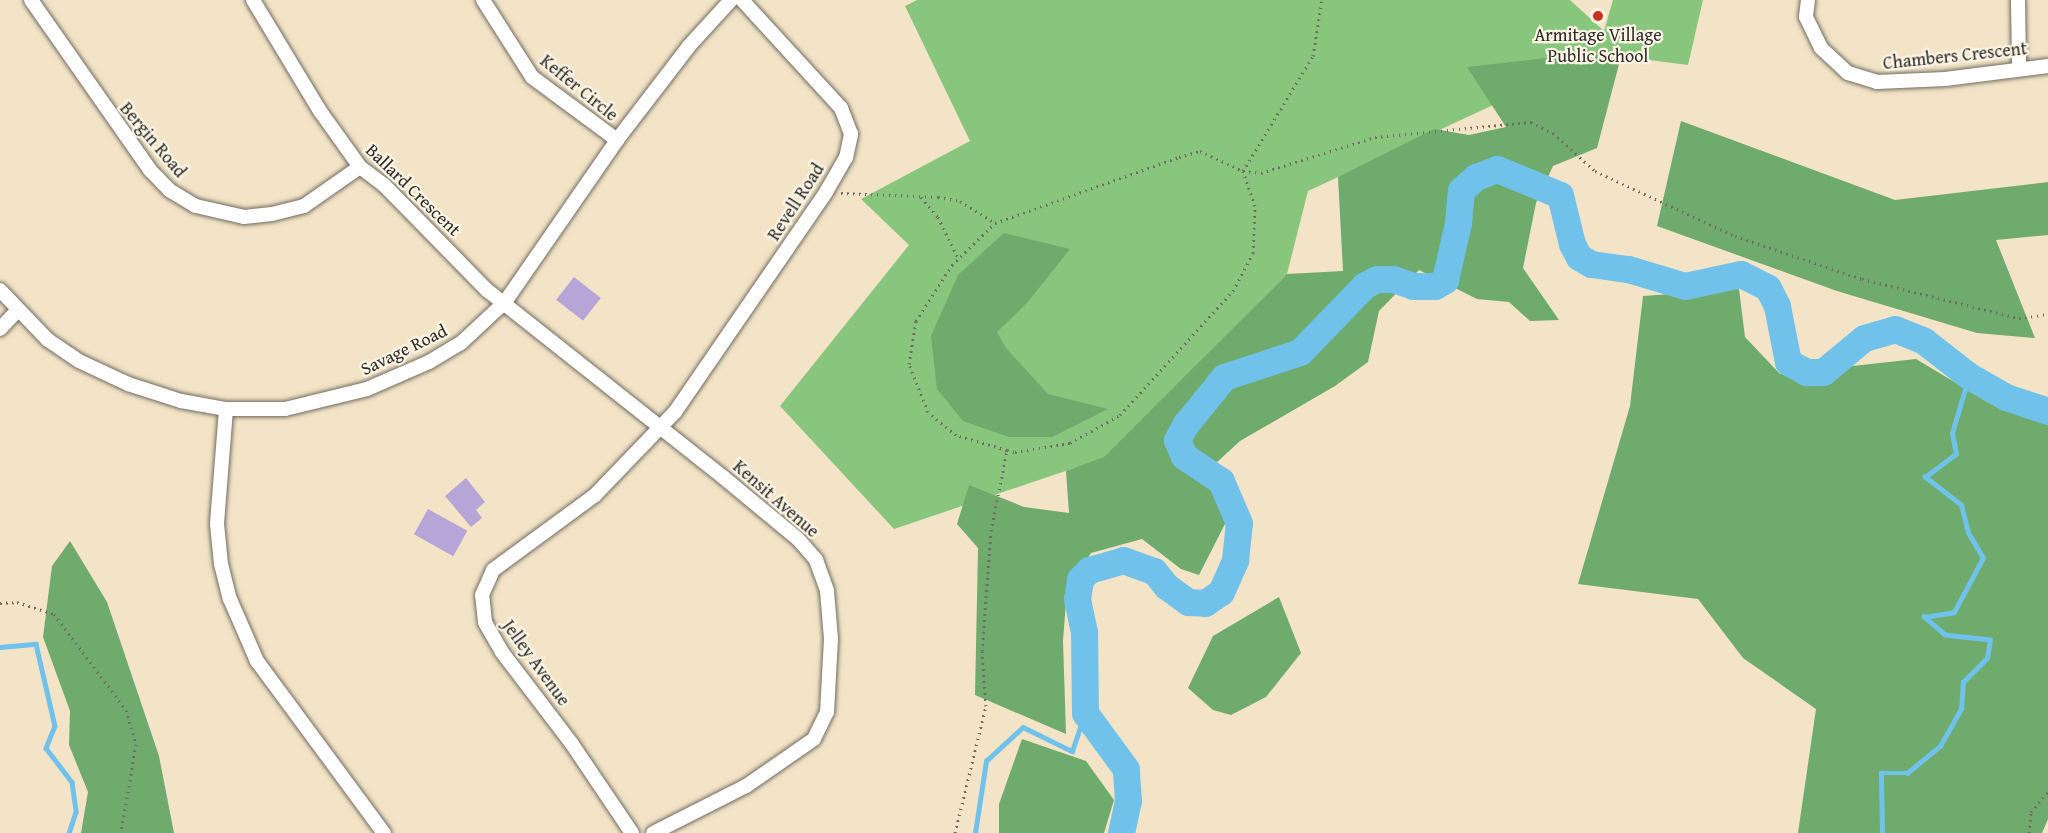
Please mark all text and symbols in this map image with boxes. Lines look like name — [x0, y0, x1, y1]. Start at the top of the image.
marker: Armitage Village Public School — [1591, 9, 1605, 23]
place label: Armitage Village Public School — [1534, 25, 1662, 68]
street label: Chambers Crescent — [1882, 38, 2028, 74]
street label: Keffer Circle — [536, 50, 622, 126]
street label: Bergin Road — [115, 98, 191, 182]
street label: Ballard Crescent — [361, 139, 465, 241]
street label: Revell Road — [763, 159, 829, 245]
street label: Savage Road — [357, 320, 451, 380]
street label: Kensit Avenue — [729, 456, 823, 542]
street label: Jelley Avenue — [498, 616, 574, 710]

